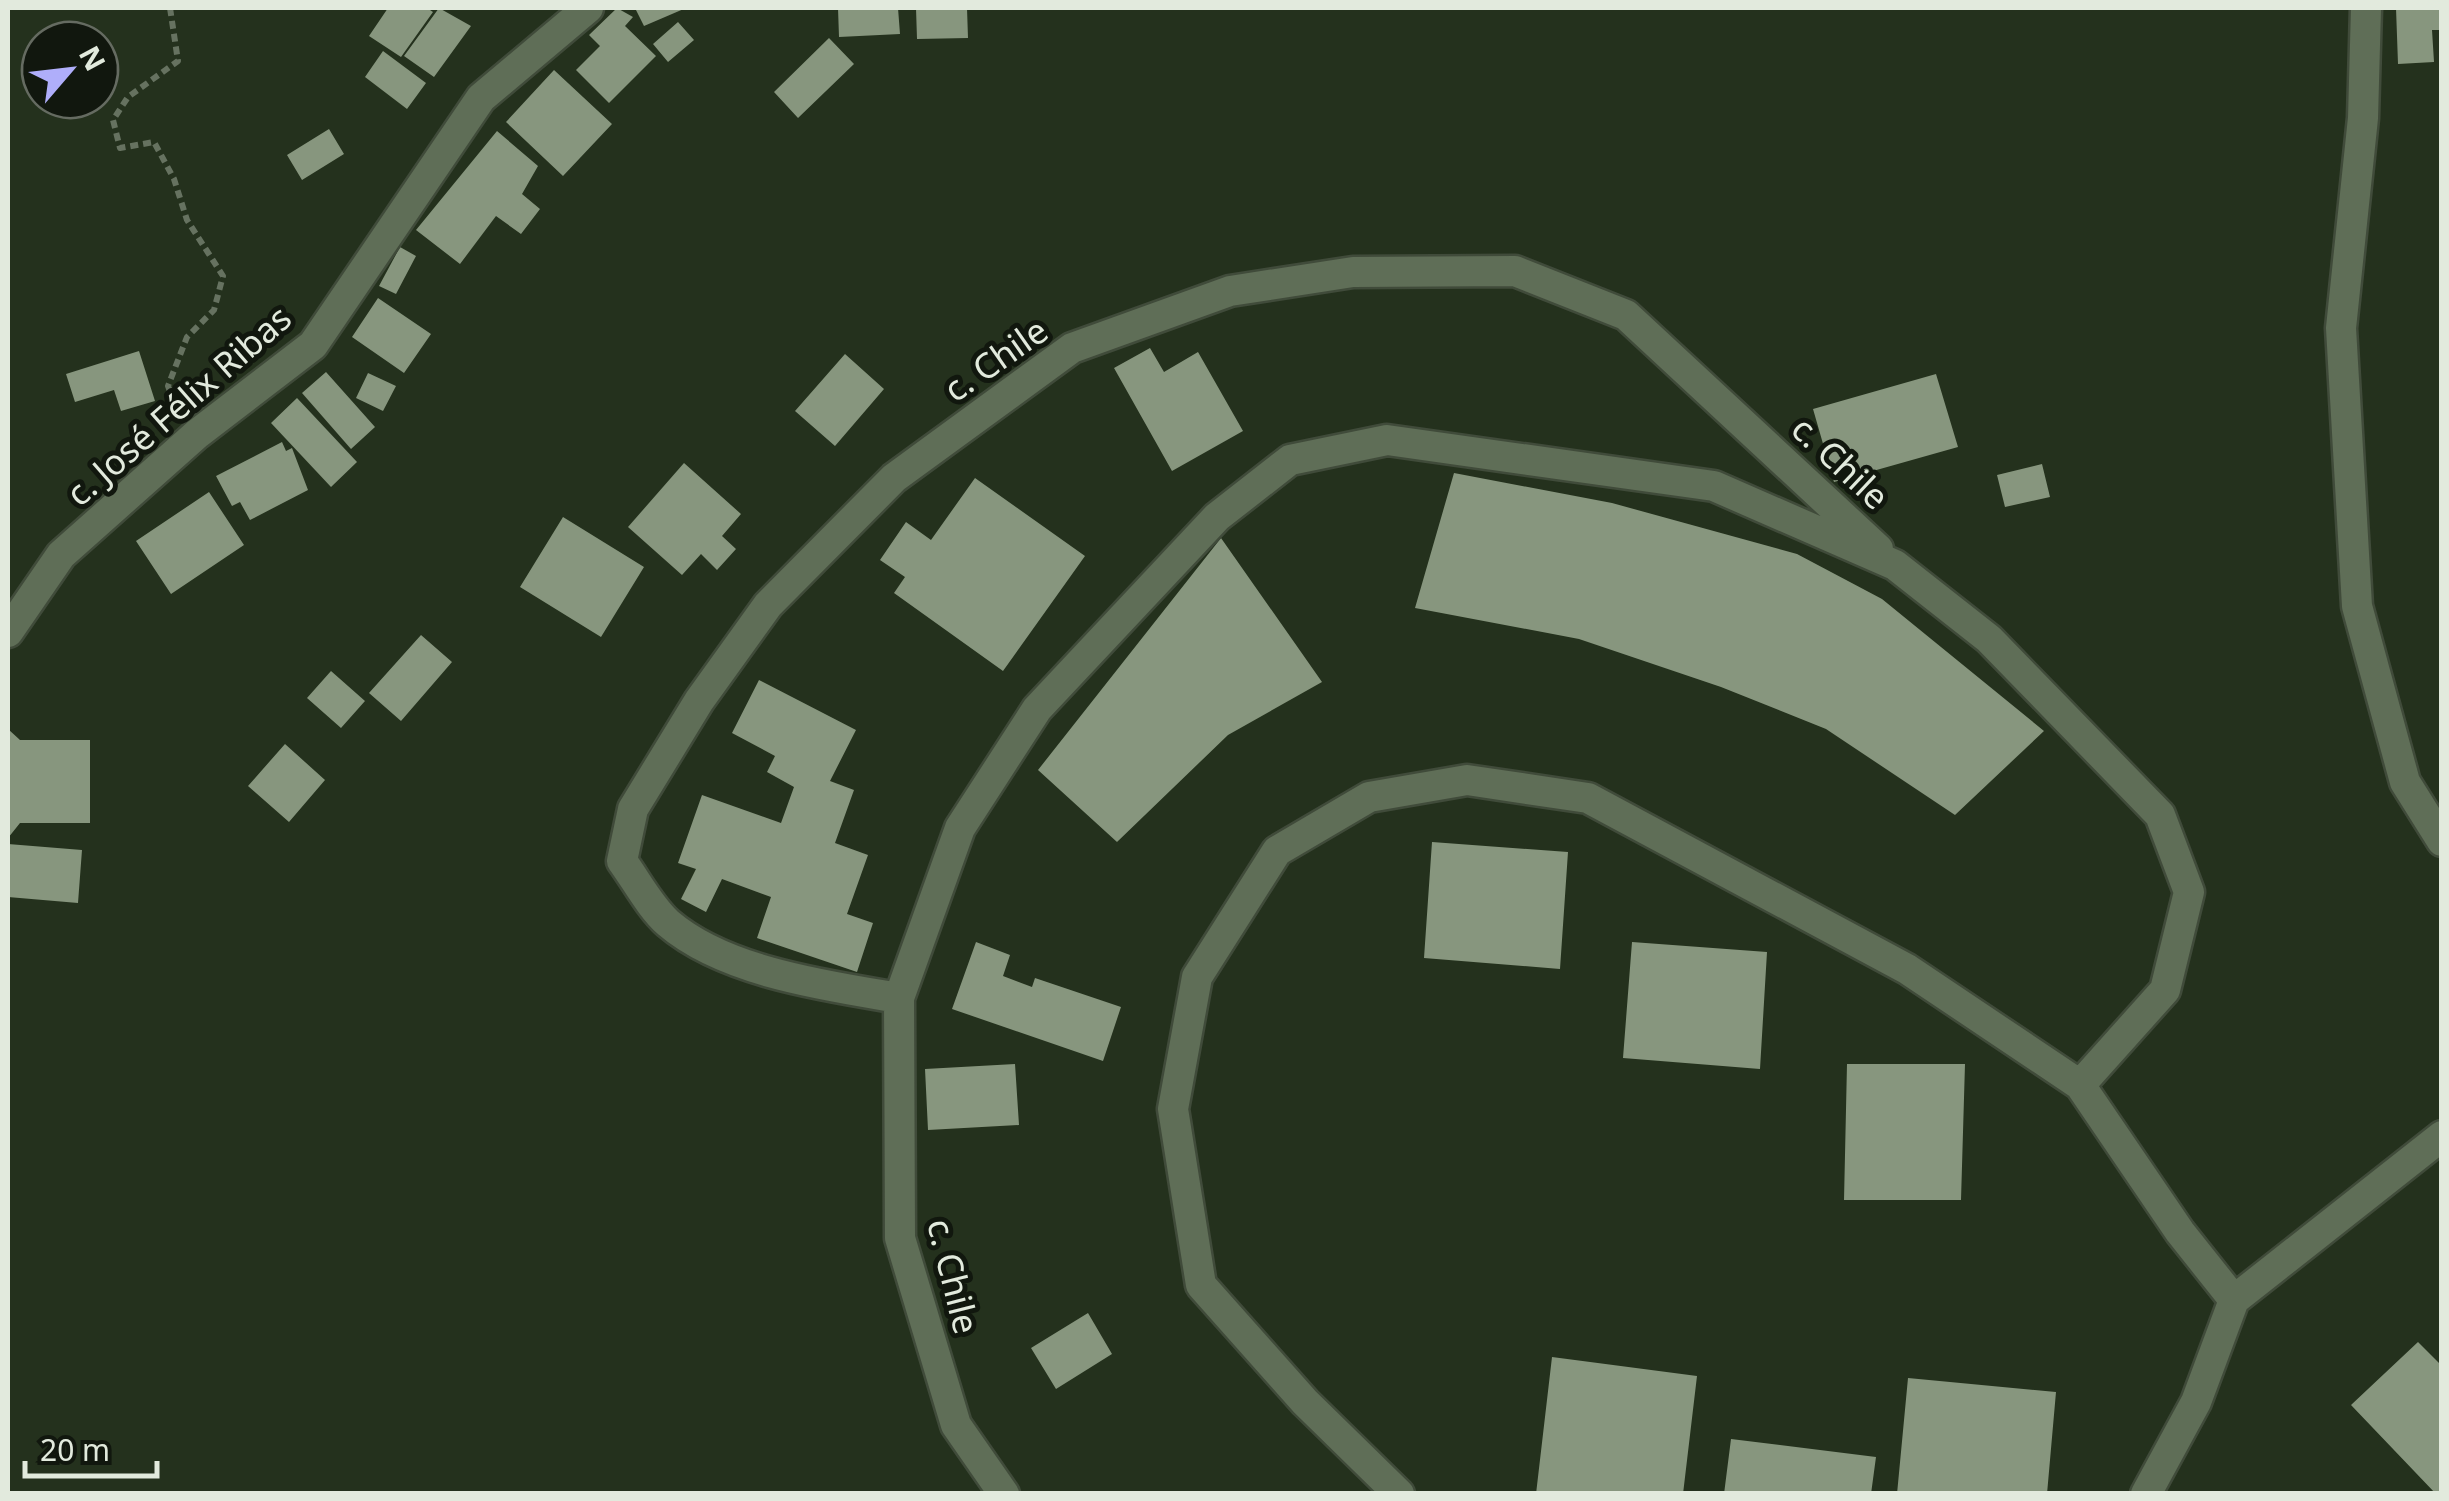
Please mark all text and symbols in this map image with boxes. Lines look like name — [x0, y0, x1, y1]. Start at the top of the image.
north arrow — [20, 20, 120, 120]
text: N — [71, 39, 115, 77]
street label: c. José Félix Ribas — [55, 294, 301, 516]
street label: c. Chile — [934, 306, 1056, 412]
street label: c. Chile — [1782, 405, 1900, 519]
street label: c. Chile — [917, 1214, 991, 1338]
scale bar — [25, 1416, 158, 1478]
text: 20 m — [40, 1429, 110, 1470]

